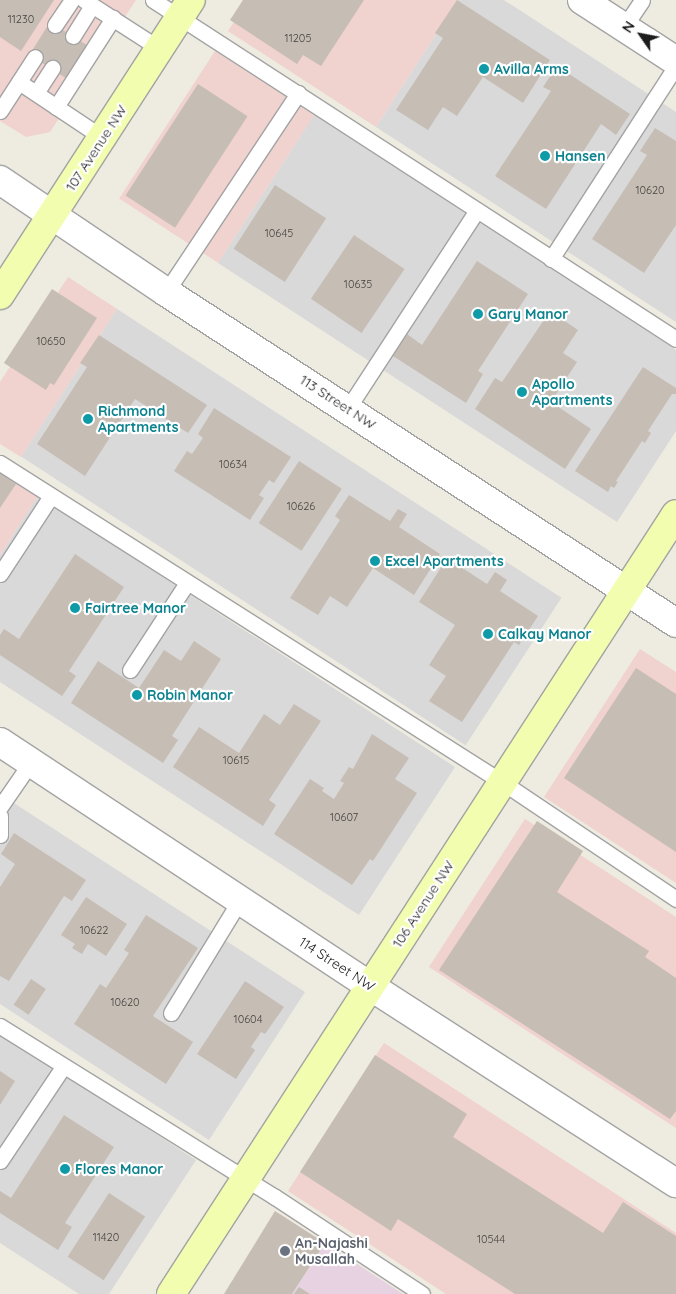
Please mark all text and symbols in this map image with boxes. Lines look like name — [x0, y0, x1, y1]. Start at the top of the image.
north arrow — [616, 10, 666, 60]
house number: 11230 — [8, 12, 34, 26]
text: N — [618, 18, 639, 36]
house number: 11205 — [285, 31, 311, 45]
place label: Avilla Arms — [494, 61, 569, 77]
marker: Avilla Arms — [478, 63, 490, 75]
street label: 107 Avenue NW — [62, 102, 130, 194]
place label: Hansen — [555, 148, 606, 164]
marker: Hansen — [539, 150, 551, 162]
house number: 10620 — [635, 183, 665, 197]
house number: 10645 — [265, 226, 293, 240]
house number: 10635 — [344, 277, 372, 291]
place label: Gary Manor — [488, 306, 568, 322]
marker: Gary Manor — [472, 308, 484, 320]
house number: 10650 — [36, 334, 66, 348]
street label: 113 Street NW — [297, 371, 379, 433]
place label: Apollo Apartments — [532, 376, 613, 408]
marker: Apollo Apartments — [516, 386, 528, 398]
place label: Richmond Apartments — [98, 403, 179, 436]
marker: Richmond Apartments — [82, 413, 94, 425]
house number: 10634 — [219, 457, 247, 471]
house number: 10626 — [287, 499, 315, 513]
place label: Excel Apartments — [385, 553, 504, 569]
marker: Excel Apartments — [369, 555, 381, 567]
place label: Fairtree Manor — [85, 600, 186, 616]
marker: Fairtree Manor — [69, 602, 81, 614]
place label: Calkay Manor — [498, 626, 592, 642]
marker: Calkay Manor — [482, 628, 494, 640]
place label: Robin Manor — [147, 687, 233, 703]
marker: Robin Manor — [131, 689, 143, 701]
house number: 10615 — [223, 753, 249, 767]
house number: 10607 — [330, 810, 358, 824]
street label: 106 Avenue NW — [389, 857, 457, 951]
house number: 10622 — [80, 923, 108, 937]
street label: 114 Street NW — [296, 933, 378, 995]
house number: 10620 — [110, 995, 140, 1009]
house number: 10604 — [234, 1012, 262, 1026]
place label: Flores Manor — [75, 1161, 163, 1177]
marker: Flores Manor — [59, 1163, 71, 1175]
house number: 11420 — [93, 1230, 119, 1244]
house number: 10544 — [477, 1232, 505, 1246]
place label: An-Najashi Musallah — [295, 1235, 368, 1268]
marker: An-Najashi Musallah — [279, 1245, 291, 1257]

